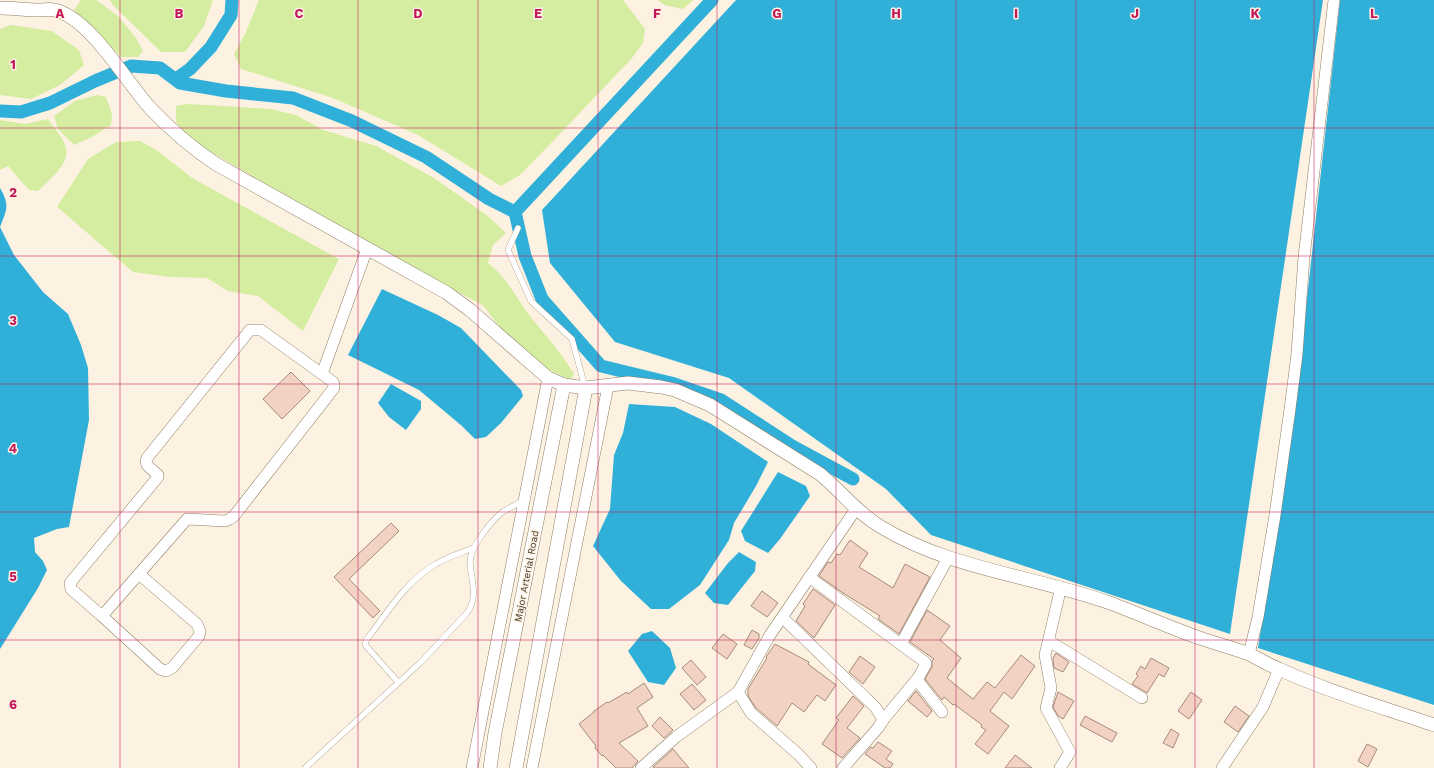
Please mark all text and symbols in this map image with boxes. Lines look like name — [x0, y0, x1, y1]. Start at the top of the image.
text: A — [56, 6, 65, 21]
text: B — [175, 6, 184, 21]
text: C — [295, 6, 304, 21]
text: D — [413, 6, 423, 21]
text: E — [534, 6, 542, 21]
text: F — [653, 6, 661, 21]
text: G — [772, 6, 782, 21]
text: H — [891, 6, 901, 21]
text: I — [1014, 6, 1018, 21]
text: J — [1131, 6, 1139, 21]
text: K — [1250, 6, 1260, 21]
text: L — [1370, 6, 1378, 21]
text: 1 — [10, 57, 16, 72]
text: 2 — [9, 185, 17, 200]
text: 3 — [9, 313, 17, 328]
text: 4 — [9, 441, 18, 456]
street label: Major Arterial Road — [512, 529, 541, 623]
text: 5 — [9, 569, 17, 584]
text: 6 — [9, 697, 17, 712]

